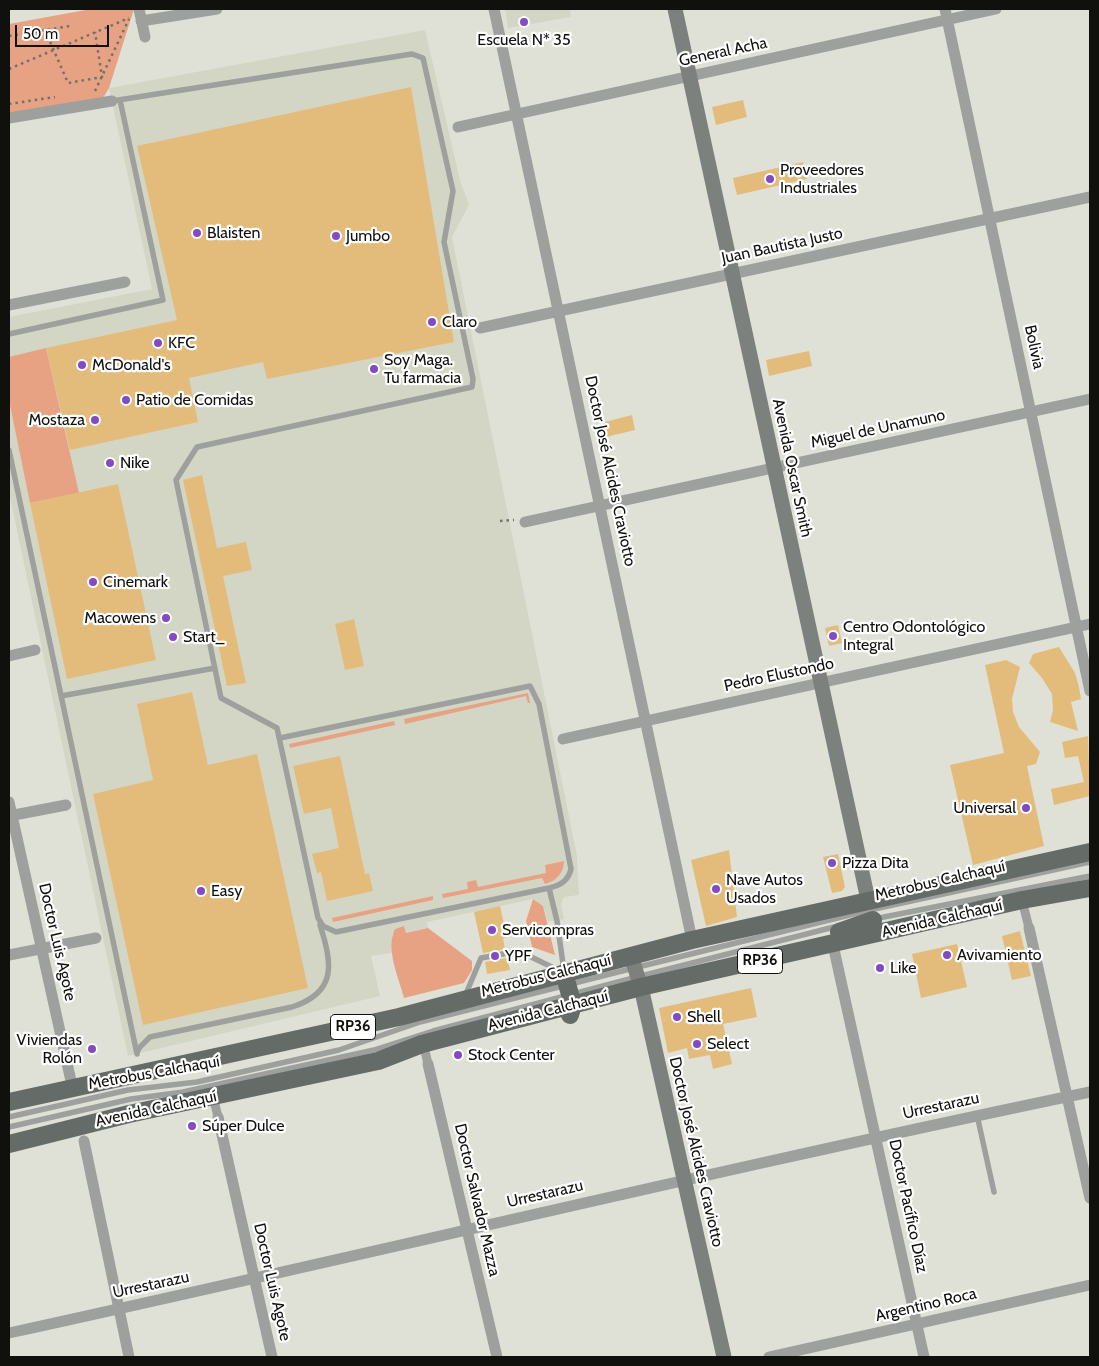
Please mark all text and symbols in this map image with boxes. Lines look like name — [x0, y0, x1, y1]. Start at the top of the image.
scale bar — [18, 15, 111, 47]
marker: Escuela N* 35 — [518, 16, 530, 28]
text: 50 m — [23, 25, 58, 43]
place label: Escuela N* 35 — [477, 30, 571, 50]
street label: General Acha — [677, 33, 769, 71]
place label: Proveedores Industriales — [780, 160, 864, 198]
marker: Proveedores Industriales — [764, 173, 776, 185]
place label: Blaisten — [207, 223, 260, 243]
street label: Juan Bautista Justo — [720, 224, 844, 268]
place label: Jumbo — [346, 226, 390, 246]
marker: Blaisten — [191, 227, 203, 239]
marker: Jumbo — [330, 230, 342, 242]
place label: Claro — [442, 312, 477, 332]
marker: Claro — [426, 316, 438, 328]
street label: Bolivia — [1020, 323, 1048, 371]
place label: KFC — [168, 333, 195, 353]
marker: KFC — [152, 337, 164, 349]
place label: Soy Maga. Tu farmacia — [384, 350, 461, 388]
place label: McDonald's — [92, 355, 171, 375]
marker: McDonald's — [76, 359, 88, 371]
marker: Soy Maga. Tu farmacia — [368, 363, 380, 375]
street label: Doctor José Alcides Craviotto — [580, 374, 640, 568]
place label: Patio de Comidas — [136, 390, 253, 410]
marker: Patio de Comidas — [120, 394, 132, 406]
street label: Avenida Oscar Smith — [768, 397, 816, 539]
street label: Miguel de Unamuno — [809, 405, 947, 453]
place label: Mostaza — [28, 410, 85, 430]
marker: Mostaza — [89, 414, 101, 426]
place label: Nike — [120, 453, 150, 473]
marker: Nike — [104, 457, 116, 469]
place label: Cinemark — [103, 572, 168, 592]
marker: Cinemark — [87, 576, 99, 588]
place label: Macowens — [84, 608, 156, 628]
marker: Macowens — [160, 612, 172, 624]
place label: Centro Odontológico Integral — [843, 617, 985, 655]
place label: Start_ — [183, 627, 225, 647]
marker: Centro Odontológico Integral — [827, 630, 839, 642]
marker: Start_ — [167, 631, 179, 643]
street label: Pedro Elustondo — [722, 654, 836, 696]
place label: Universal — [953, 798, 1016, 818]
marker: Universal — [1020, 802, 1032, 814]
place label: Pizza Dita — [842, 853, 909, 873]
marker: Pizza Dita — [826, 857, 838, 869]
street label: Metrobus Calchaquí — [873, 857, 1007, 905]
place label: Nave Autos Usados — [726, 870, 803, 908]
street label: Doctor Luis Agote — [34, 881, 80, 1003]
place label: Easy — [211, 881, 242, 901]
marker: Nave Autos Usados — [710, 883, 722, 895]
marker: Easy — [195, 885, 207, 897]
street label: Avenida Calchaquí — [880, 896, 1004, 942]
place label: Servicompras — [502, 920, 594, 940]
marker: Servicompras — [486, 924, 498, 936]
place label: Avivamiento — [957, 945, 1042, 965]
place label: YPF — [505, 946, 532, 966]
road number: RP36 — [738, 948, 782, 974]
marker: Avivamiento — [941, 949, 953, 961]
marker: YPF — [489, 950, 501, 962]
street label: Metrobus Calchaquí — [479, 951, 613, 1001]
place label: Like — [890, 958, 916, 978]
marker: Like — [874, 962, 886, 974]
street label: Avenida Calchaquí — [486, 987, 610, 1035]
place label: Shell — [687, 1007, 721, 1027]
marker: Shell — [671, 1011, 683, 1023]
road number: RP36 — [330, 1014, 376, 1040]
place label: Viviendas Rolón — [17, 1030, 82, 1068]
place label: Select — [707, 1034, 749, 1054]
marker: Select — [691, 1038, 703, 1050]
marker: Viviendas Rolón — [86, 1043, 98, 1055]
place label: Stock Center — [468, 1045, 554, 1065]
marker: Stock Center — [452, 1049, 464, 1061]
street label: Metrobus Calchaquí — [87, 1052, 221, 1094]
street label: Doctor José Alcides Craviotto — [665, 1055, 727, 1249]
street label: Avenida Calchaquí — [94, 1087, 218, 1131]
street label: Urrestarazu — [901, 1089, 981, 1123]
place label: Súper Dulce — [202, 1116, 284, 1136]
marker: Súper Dulce — [186, 1120, 198, 1132]
street label: Doctor Salvador Mazza — [450, 1122, 504, 1278]
street label: Doctor Pacífico Díaz — [884, 1137, 932, 1275]
street label: Urrestarazu — [505, 1176, 585, 1212]
street label: Doctor Luis Agote — [249, 1221, 295, 1343]
street label: Urrestarazu — [111, 1268, 191, 1302]
street label: Argentino Roca — [874, 1284, 978, 1326]

